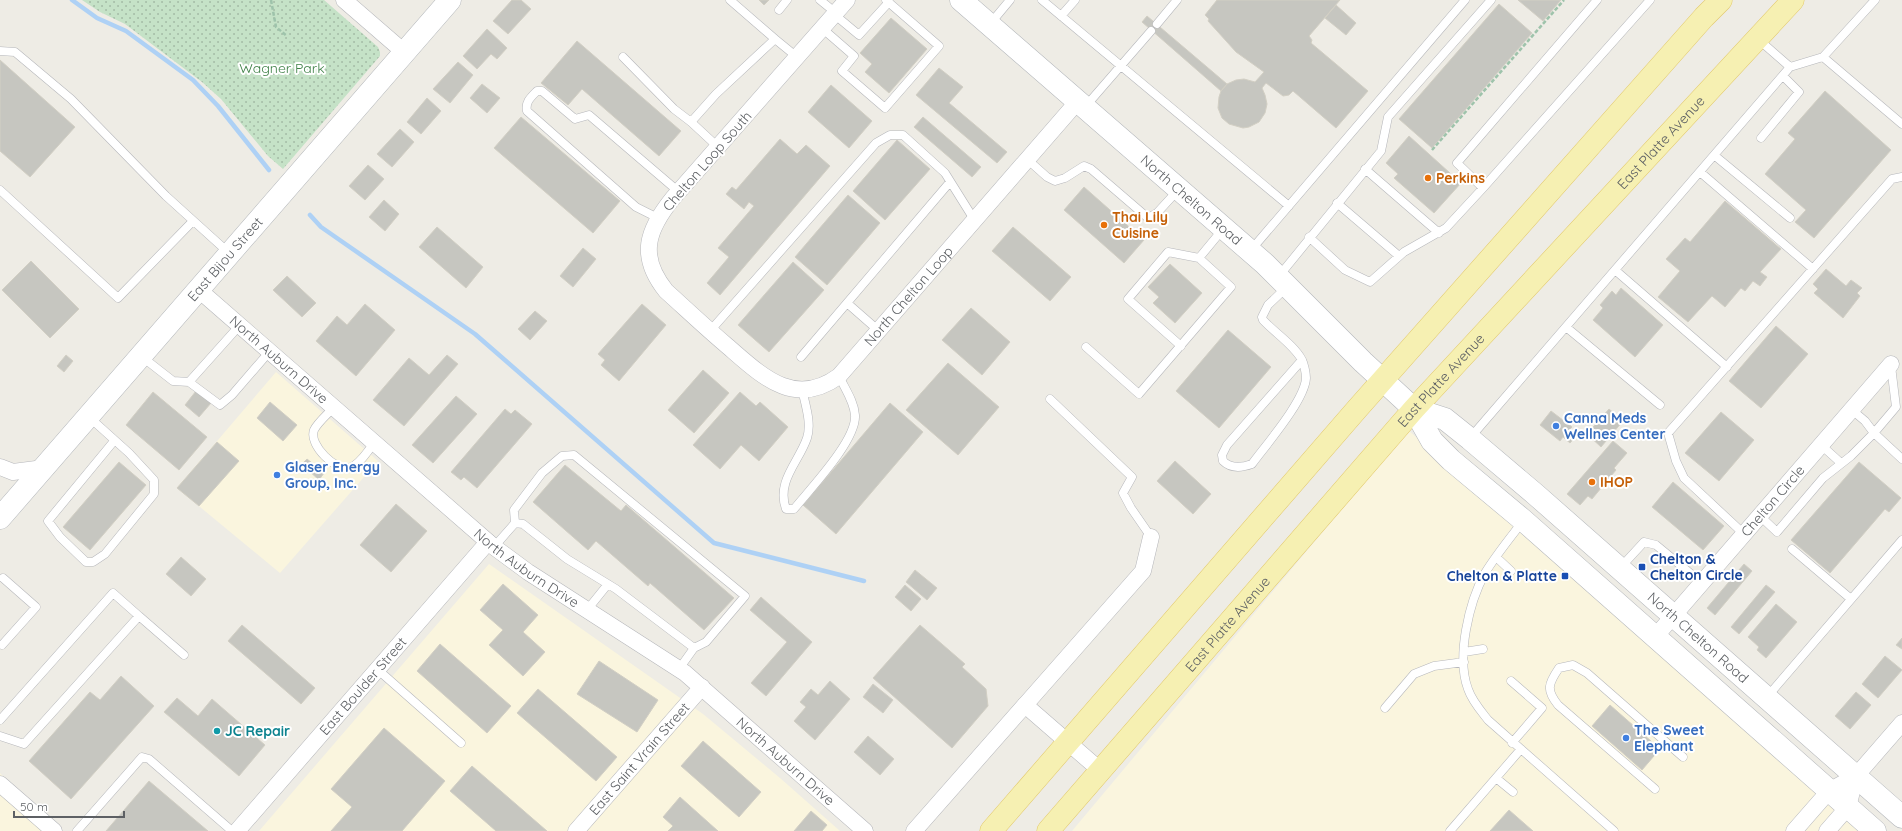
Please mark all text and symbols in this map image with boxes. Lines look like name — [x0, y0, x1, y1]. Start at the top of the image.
park label: Wagner Park — [239, 59, 325, 77]
street label: East Platte Avenue — [1613, 92, 1709, 193]
street label: Chelton Loop South — [659, 107, 755, 215]
street label: North Chelton Road — [1137, 151, 1246, 249]
place label: Perkins — [1436, 169, 1485, 187]
marker: Perkins — [1423, 173, 1433, 183]
place label: Thai Lily Cuisine — [1112, 208, 1168, 242]
street label: East Bijou Street — [183, 213, 267, 305]
marker: Thai Lily Cuisine — [1099, 220, 1109, 230]
street label: North Chelton Loop — [860, 242, 957, 350]
street label: North Auburn Drive — [226, 312, 332, 408]
street label: East Platte Avenue — [1393, 330, 1488, 431]
place label: Canna Meds Wellnes Center — [1564, 409, 1665, 443]
marker: Canna Meds Wellnes Center — [1551, 421, 1561, 431]
place label: Glaser Energy Group, Inc. — [285, 458, 380, 492]
street label: Chelton Circle — [1737, 461, 1809, 540]
marker: Glaser Energy Group, Inc. — [272, 470, 282, 480]
place label: IHOP — [1600, 473, 1633, 491]
marker: IHOP — [1587, 477, 1597, 487]
street label: North Auburn Drive — [470, 525, 583, 612]
place label: Chelton & Chelton Circle — [1650, 550, 1743, 584]
marker: Chelton & Chelton Circle — [1637, 562, 1647, 572]
place label: Chelton & Platte — [1447, 567, 1557, 585]
marker: Chelton & Platte — [1560, 571, 1570, 581]
street label: East Platte Avenue — [1181, 572, 1274, 676]
street label: North Chelton Road — [1644, 588, 1752, 687]
street label: East Boulder Street — [315, 633, 411, 739]
street label: East Saint Vrain Street — [585, 699, 693, 819]
street label: North Auburn Drive — [733, 713, 839, 809]
place label: The Sweet Elephant — [1634, 721, 1705, 755]
place label: JC Repair — [225, 722, 290, 740]
marker: JC Repair — [212, 726, 222, 736]
marker: The Sweet Elephant — [1621, 733, 1631, 743]
scale bar — [14, 793, 124, 819]
text: 50 m — [20, 799, 48, 814]

